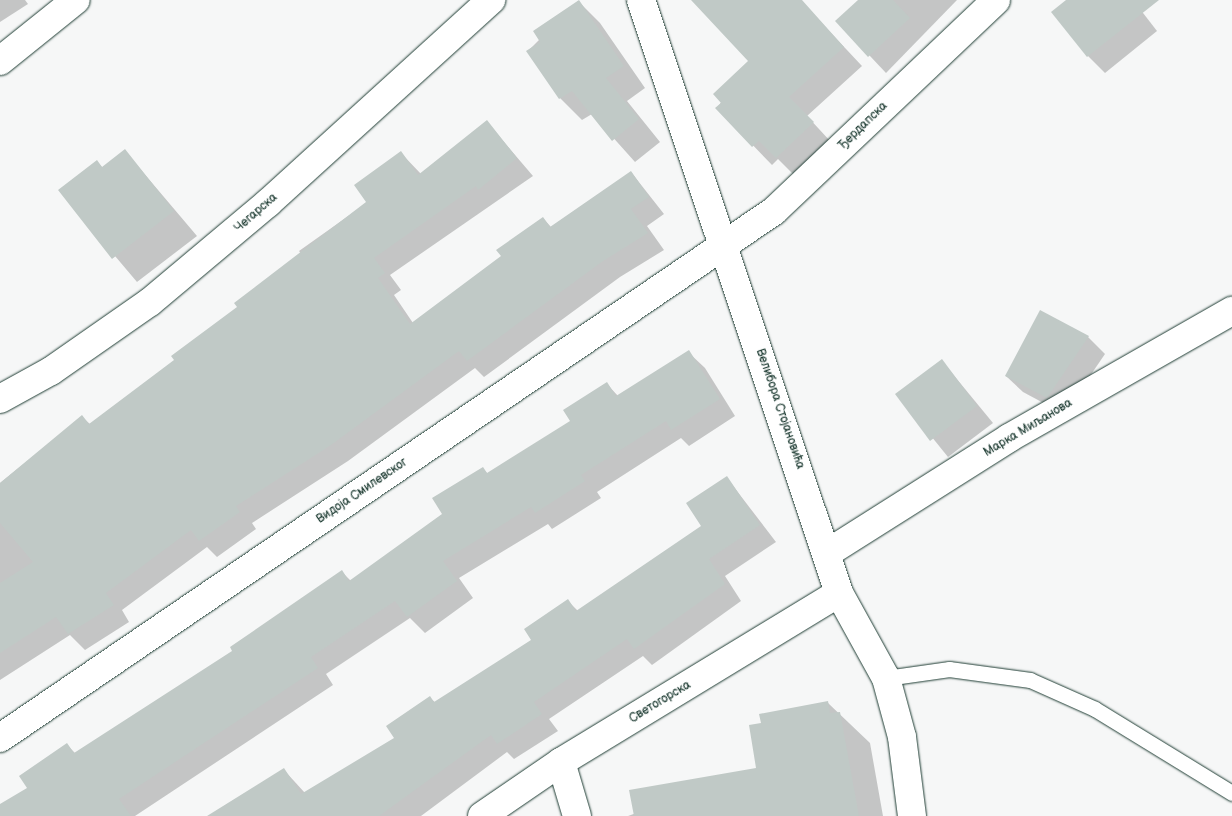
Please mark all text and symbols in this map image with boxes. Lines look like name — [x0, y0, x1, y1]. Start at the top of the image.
street label: Ђердапска — [835, 99, 891, 153]
street label: Чегарска — [232, 190, 280, 236]
street label: Велибора Стојановића — [753, 347, 807, 471]
street label: Марка Миљанова — [981, 396, 1075, 460]
street label: Видоја Смилевског — [314, 455, 410, 527]
street label: Светогорска — [627, 678, 693, 726]

